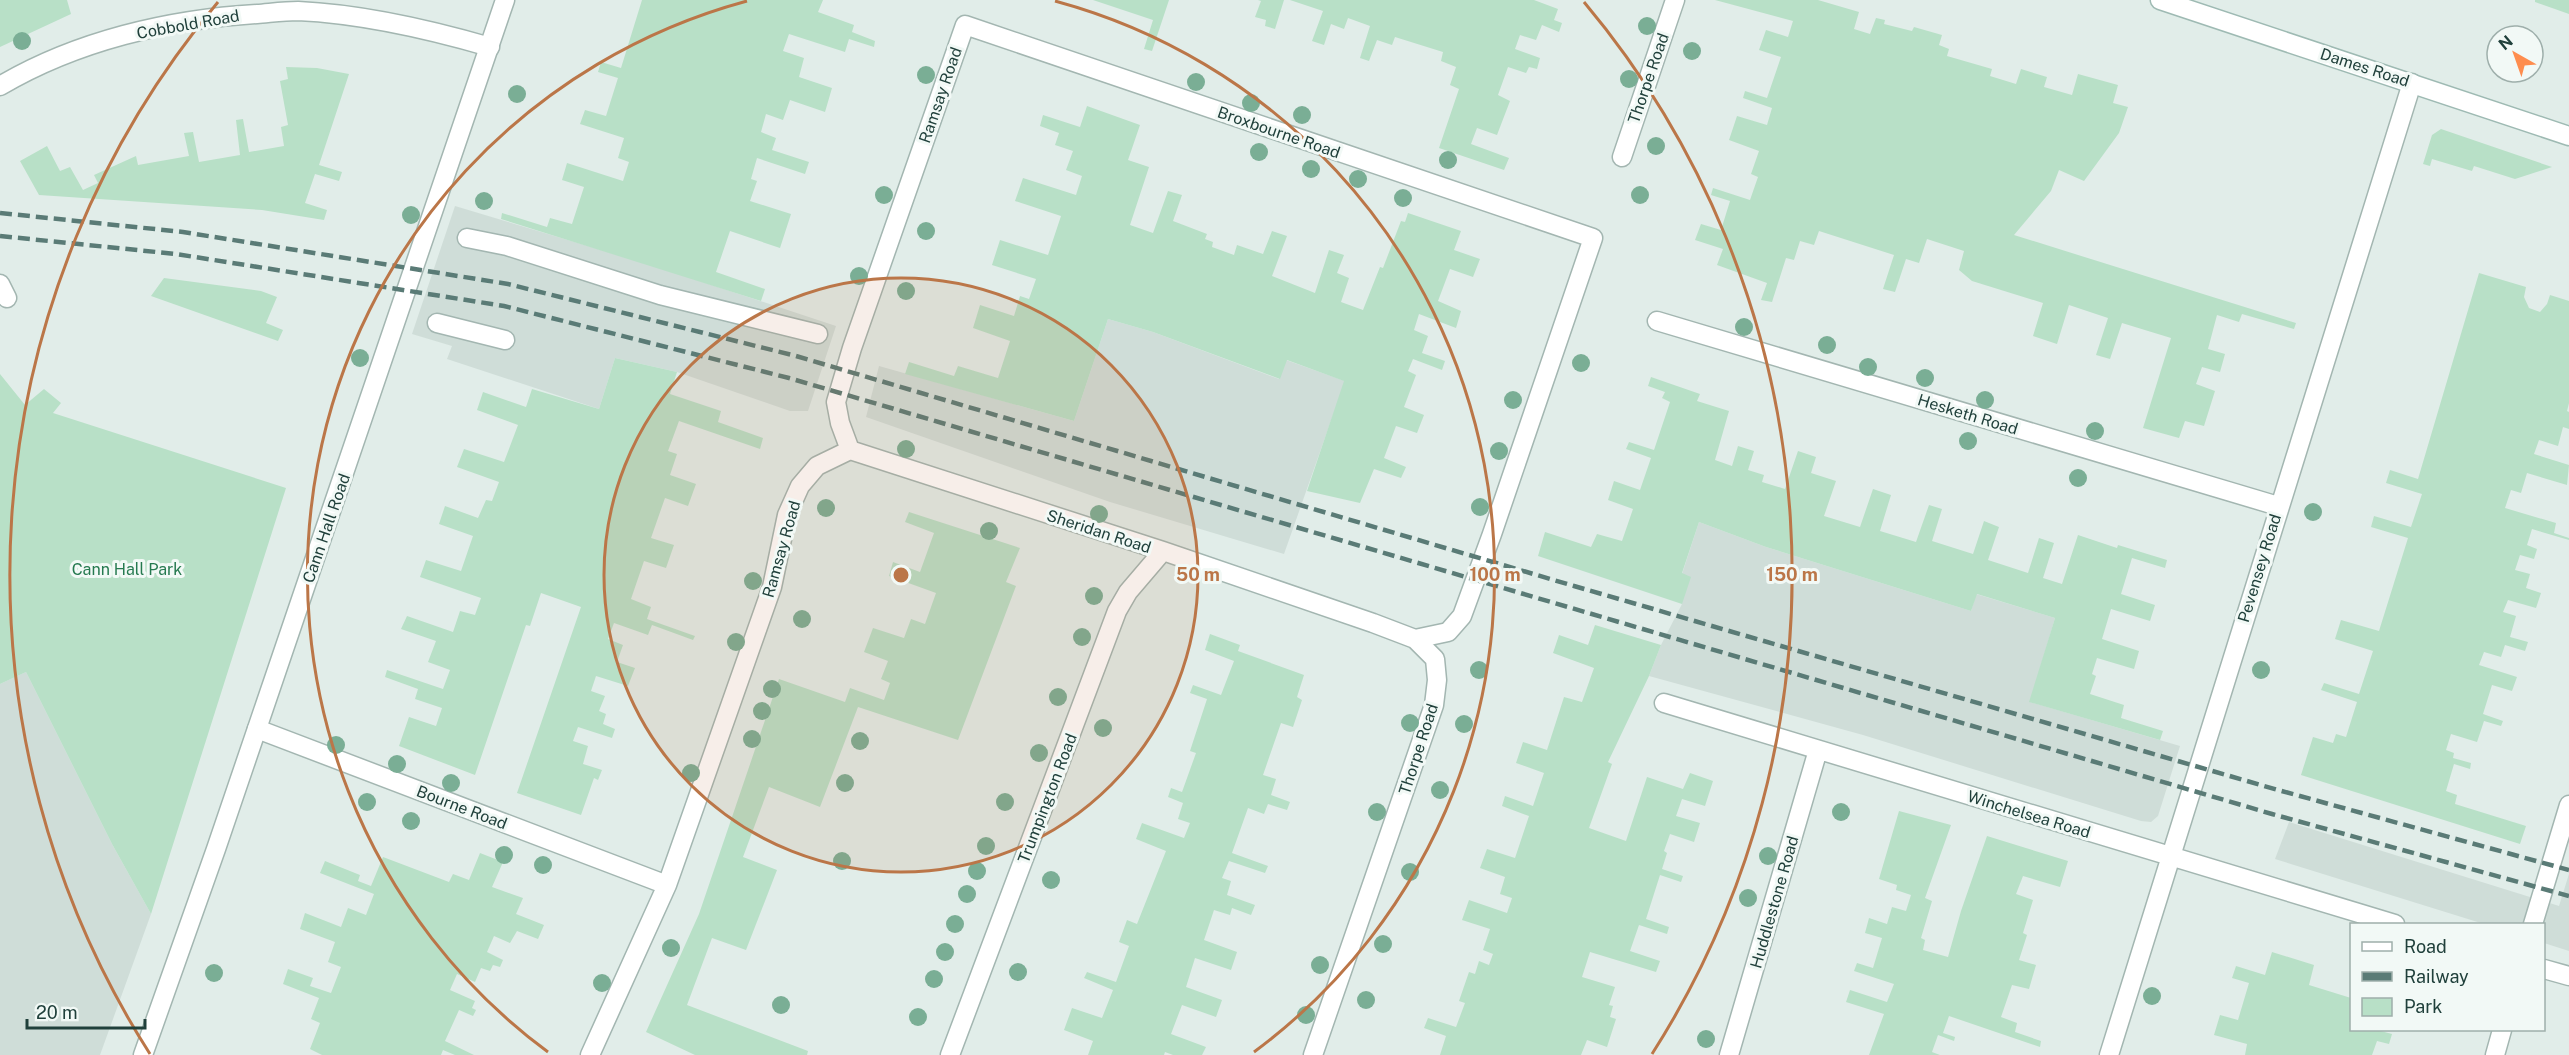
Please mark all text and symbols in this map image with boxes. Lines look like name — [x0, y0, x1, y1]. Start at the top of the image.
street label: Cobbold Road — [135, 6, 241, 43]
north arrow — [2485, 24, 2545, 84]
street label: Thorpe Road — [1624, 30, 1673, 126]
text: N — [2495, 32, 2517, 54]
street label: Dames Road — [2318, 44, 2412, 91]
street label: Ramsay Road — [915, 45, 966, 146]
street label: Broxbourne Road — [1215, 103, 1343, 162]
street label: Hesketh Road — [1915, 390, 2020, 439]
street label: Cann Hall Road — [299, 471, 354, 585]
street label: Ramsay Road — [759, 498, 804, 600]
street label: Sheridan Road — [1044, 506, 1153, 557]
street label: Pevensey Road — [2234, 512, 2285, 625]
park label: Cann Hall Park — [72, 560, 182, 579]
text: 50 m — [1176, 564, 1220, 585]
text: 100 m — [1469, 564, 1521, 585]
text: 150 m — [1766, 564, 1818, 585]
centre of rings — [891, 565, 911, 585]
street label: Thorpe Road — [1395, 701, 1442, 797]
street label: Trumpington Road — [1014, 731, 1081, 866]
street label: Bourne Road — [414, 781, 510, 833]
street label: Winchelsea Road — [1965, 787, 2093, 842]
street label: Huddlestone Road — [1746, 834, 1803, 971]
legend — [2350, 923, 2545, 1031]
text: Road — [2404, 936, 2447, 957]
text: Railway — [2404, 966, 2469, 987]
scale bar — [27, 992, 146, 1030]
text: Park — [2404, 996, 2442, 1017]
text: 20 m — [36, 1002, 78, 1023]

